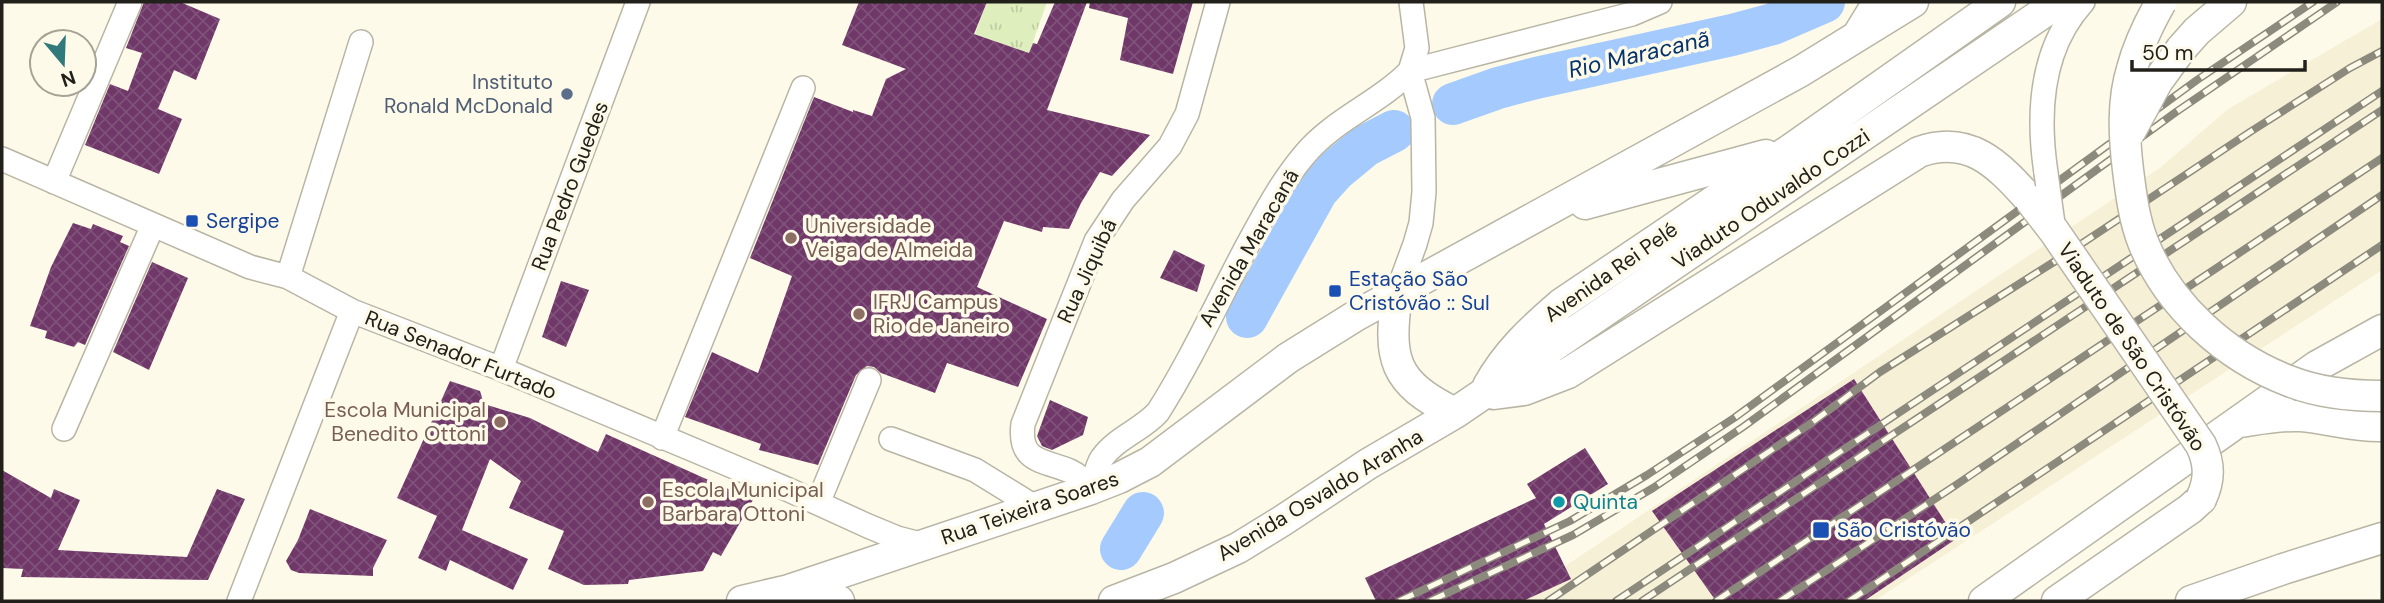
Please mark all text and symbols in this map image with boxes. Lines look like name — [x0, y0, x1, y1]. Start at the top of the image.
water label: Rio Maracanã — [1565, 23, 1713, 85]
north arrow — [28, 28, 98, 98]
scale bar — [2132, 28, 2305, 72]
text: 50 m — [2142, 39, 2193, 67]
text: N — [58, 65, 79, 93]
place label: Instituto Ronald McDonald — [384, 68, 553, 120]
marker: Instituto Ronald McDonald — [559, 86, 575, 102]
street label: Rua Pedro Guedes — [525, 97, 615, 275]
street label: Viaduto Oduvaldo Cozzi — [1667, 122, 1875, 276]
street label: Avenida Maracanã — [1192, 164, 1306, 332]
place label: Sergipe — [206, 207, 280, 235]
place label: Universidade Veiga de Almeida — [805, 212, 973, 264]
marker: Sergipe — [184, 213, 200, 229]
street label: Rua Jiquibá — [1051, 214, 1123, 328]
street label: Avenida Rei Pelé — [1539, 215, 1683, 329]
marker: Universidade Veiga de Almeida — [783, 230, 799, 246]
street label: Viaduto de São Cristóvão — [2052, 237, 2212, 457]
place label: Estação São Cristóvão :: Sul — [1349, 265, 1490, 317]
marker: Estação São Cristóvão :: Sul — [1327, 283, 1343, 299]
place label: IFRJ Campus Rio de Janeiro — [873, 288, 1010, 340]
street label: Rua Senador Furtado — [361, 304, 561, 406]
marker: IFRJ Campus Rio de Janeiro — [851, 306, 867, 322]
place label: Escola Municipal Benedito Ottoni — [324, 396, 486, 448]
marker: Escola Municipal Benedito Ottoni — [492, 414, 508, 430]
street label: Avenida Osvaldo Aranha — [1212, 422, 1428, 568]
street label: Rua Teixeira Soares — [938, 464, 1122, 552]
place label: Escola Municipal Barbara Ottoni — [662, 476, 824, 528]
place label: Quinta — [1573, 488, 1638, 516]
marker: Escola Municipal Barbara Ottoni — [640, 494, 656, 510]
marker: Quinta — [1551, 494, 1567, 510]
place label: São Cristóvão — [1837, 516, 1971, 544]
marker: São Cristóvão — [1811, 520, 1831, 540]

